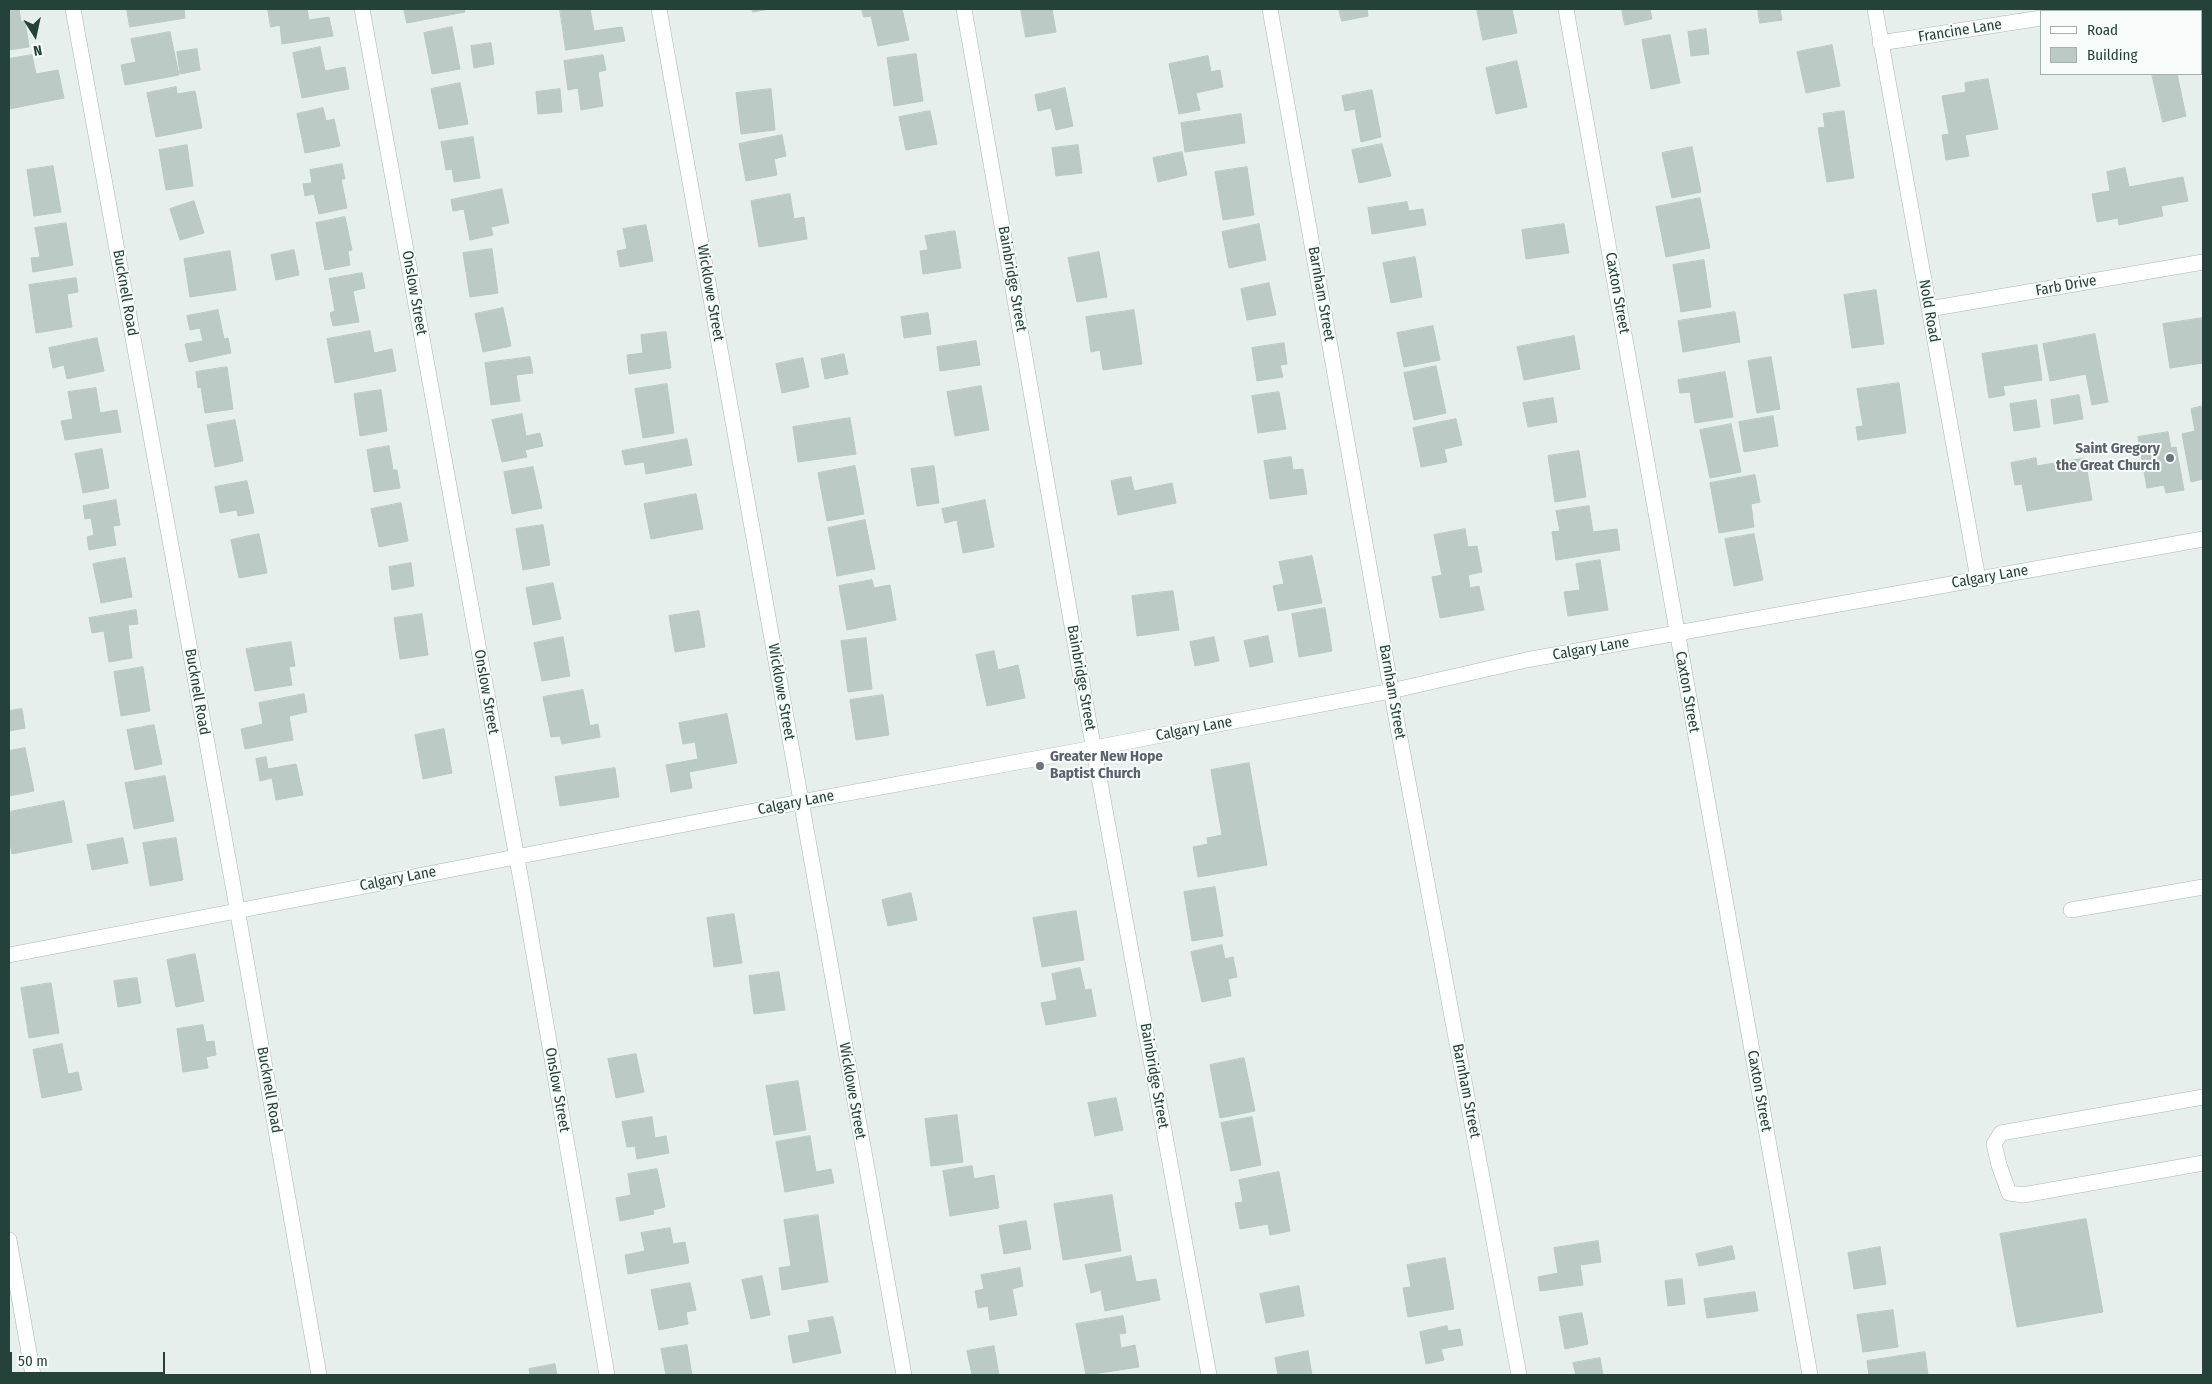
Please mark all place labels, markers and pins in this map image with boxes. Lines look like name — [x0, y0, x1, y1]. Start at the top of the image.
place label: Saint Gregory the Great Church — [2056, 440, 2160, 475]
marker: Saint Gregory the Great Church — [2164, 452, 2176, 464]
place label: Greater New Hope Baptist Church — [1050, 748, 1163, 783]
marker: Greater New Hope Baptist Church — [1034, 760, 1046, 772]

